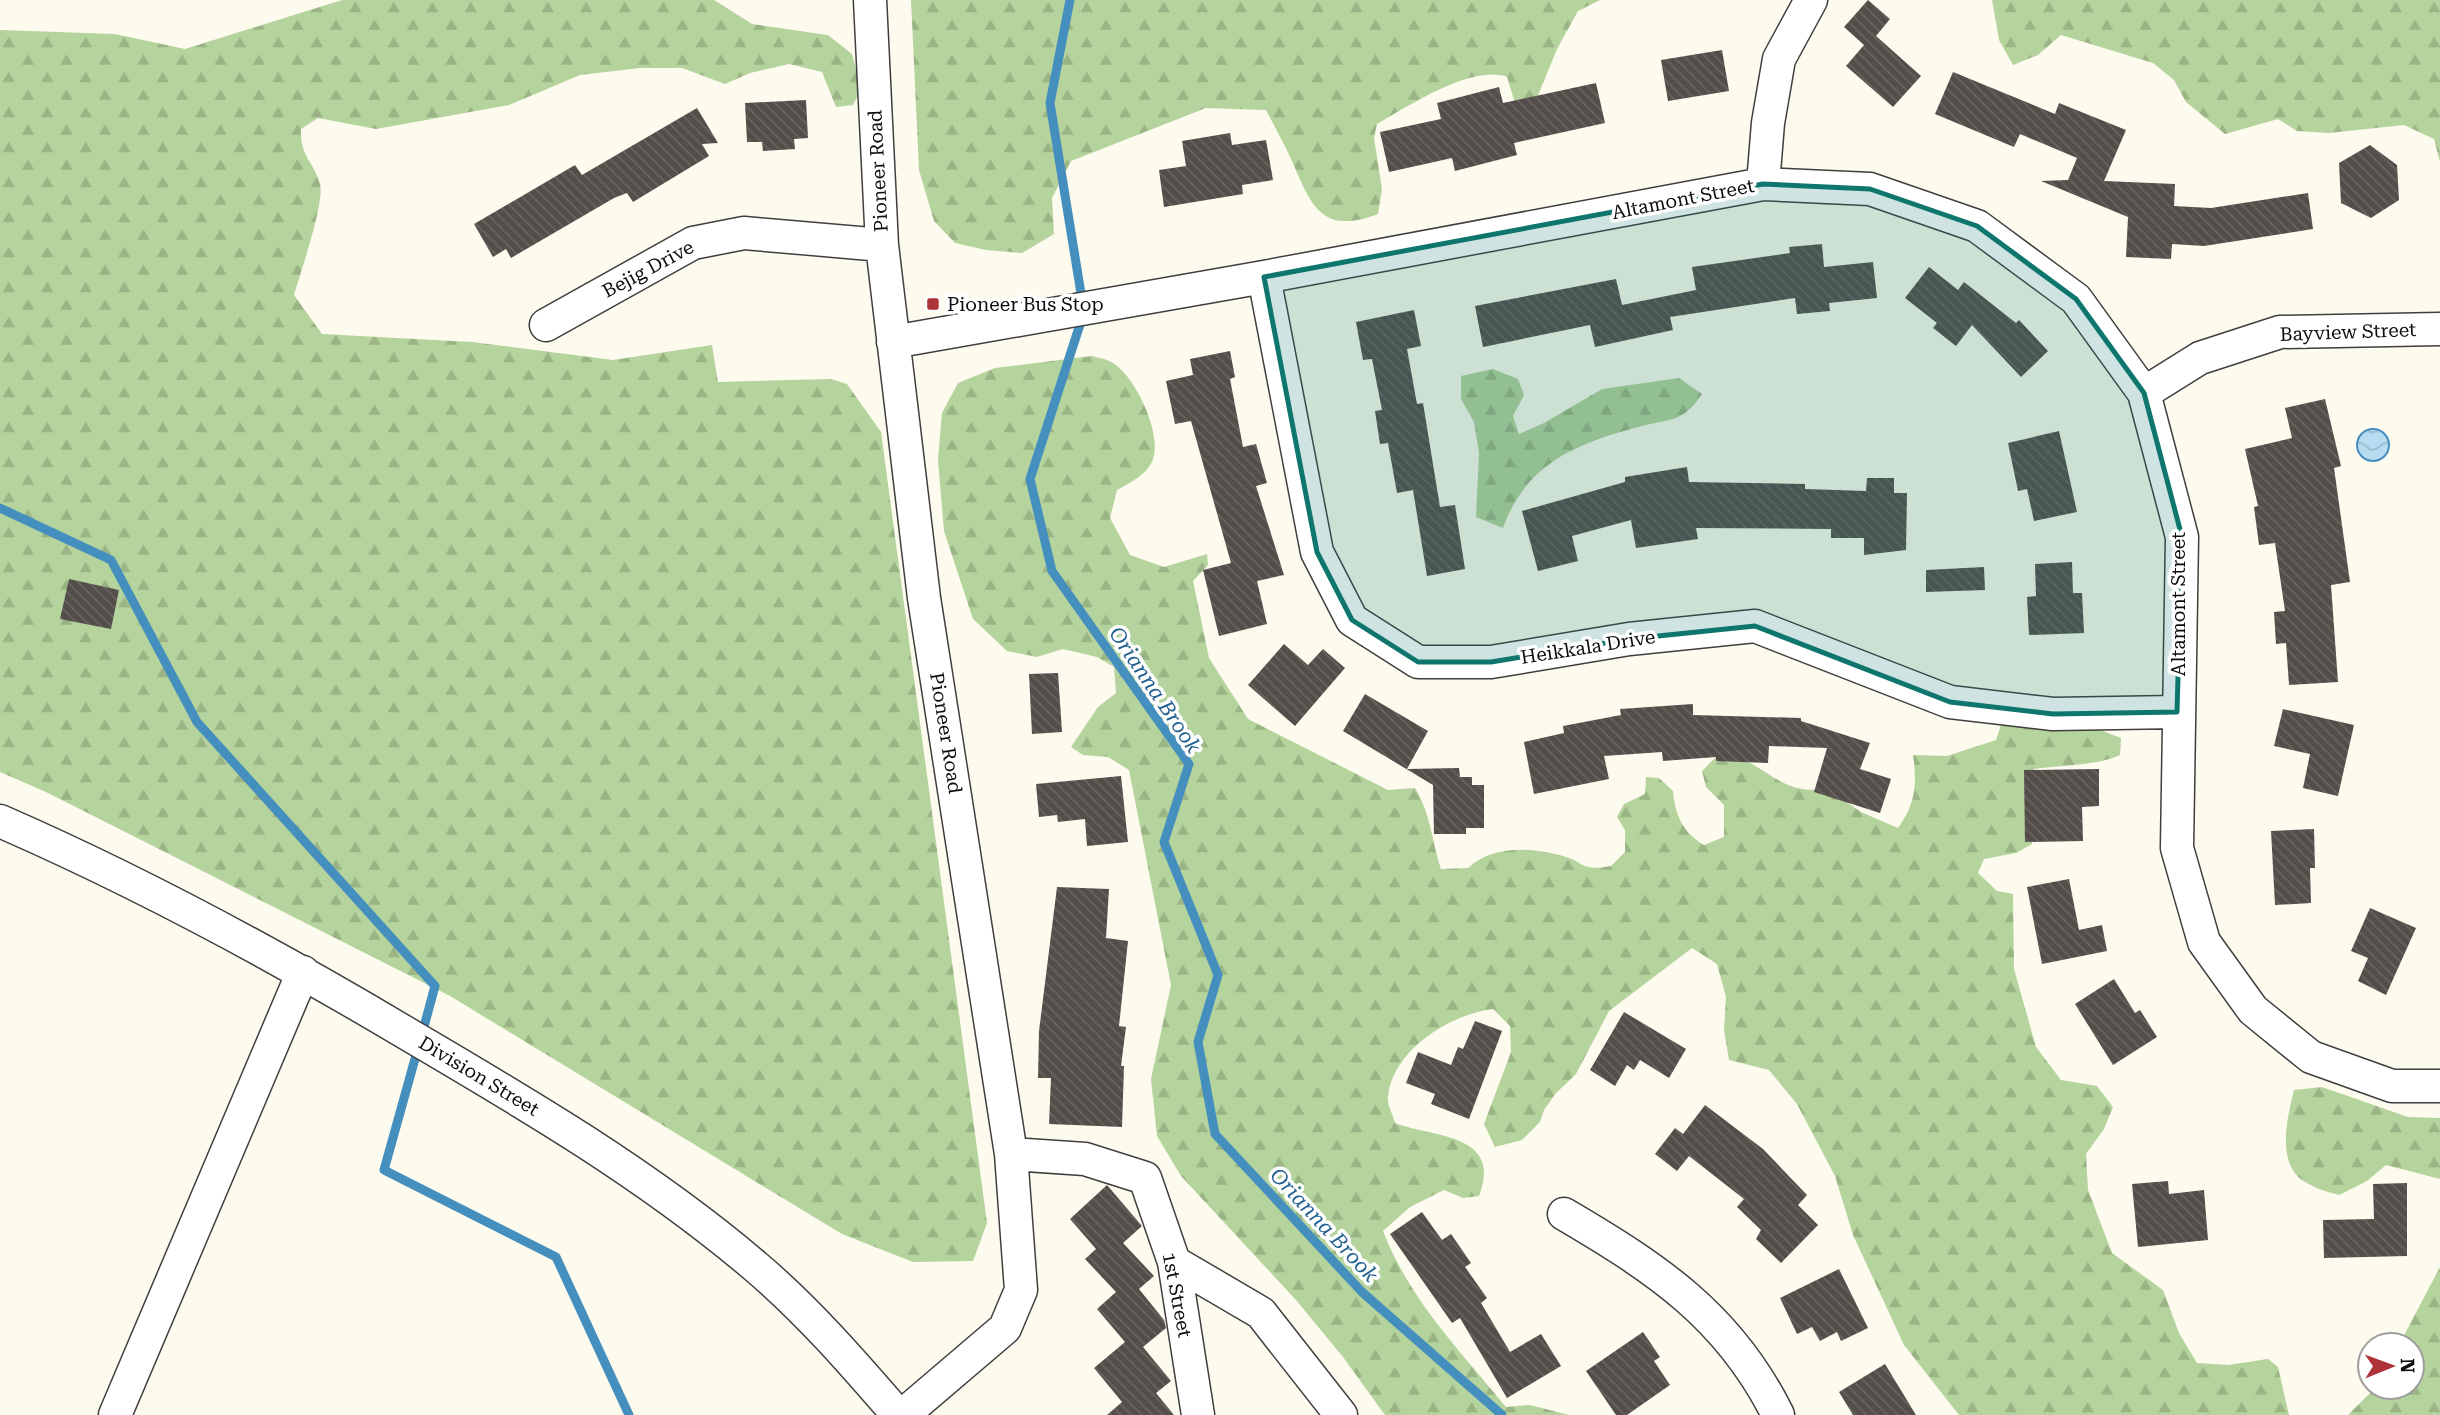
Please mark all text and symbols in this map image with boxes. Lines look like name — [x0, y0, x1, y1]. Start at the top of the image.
street label: Pioneer Road — [863, 109, 893, 233]
street label: Altamont Street — [1610, 174, 1756, 224]
street label: Bejig Drive — [598, 235, 698, 303]
place label: Pioneer Bus Stop — [947, 293, 1104, 316]
marker: Pioneer Bus Stop — [925, 296, 941, 312]
street label: Bayview Street — [2279, 318, 2417, 346]
street label: Altamont Street — [2167, 532, 2190, 676]
water label: Orianna Brook — [1104, 622, 1206, 758]
street label: Heikkala Drive — [1519, 625, 1657, 669]
street label: Pioneer Road — [925, 671, 967, 795]
street label: Division Street — [415, 1031, 543, 1121]
water label: Orianna Brook — [1265, 1163, 1383, 1287]
street label: 1st Street — [1158, 1251, 1196, 1339]
north arrow — [2356, 1331, 2426, 1401]
text: N — [2396, 1358, 2419, 1374]

